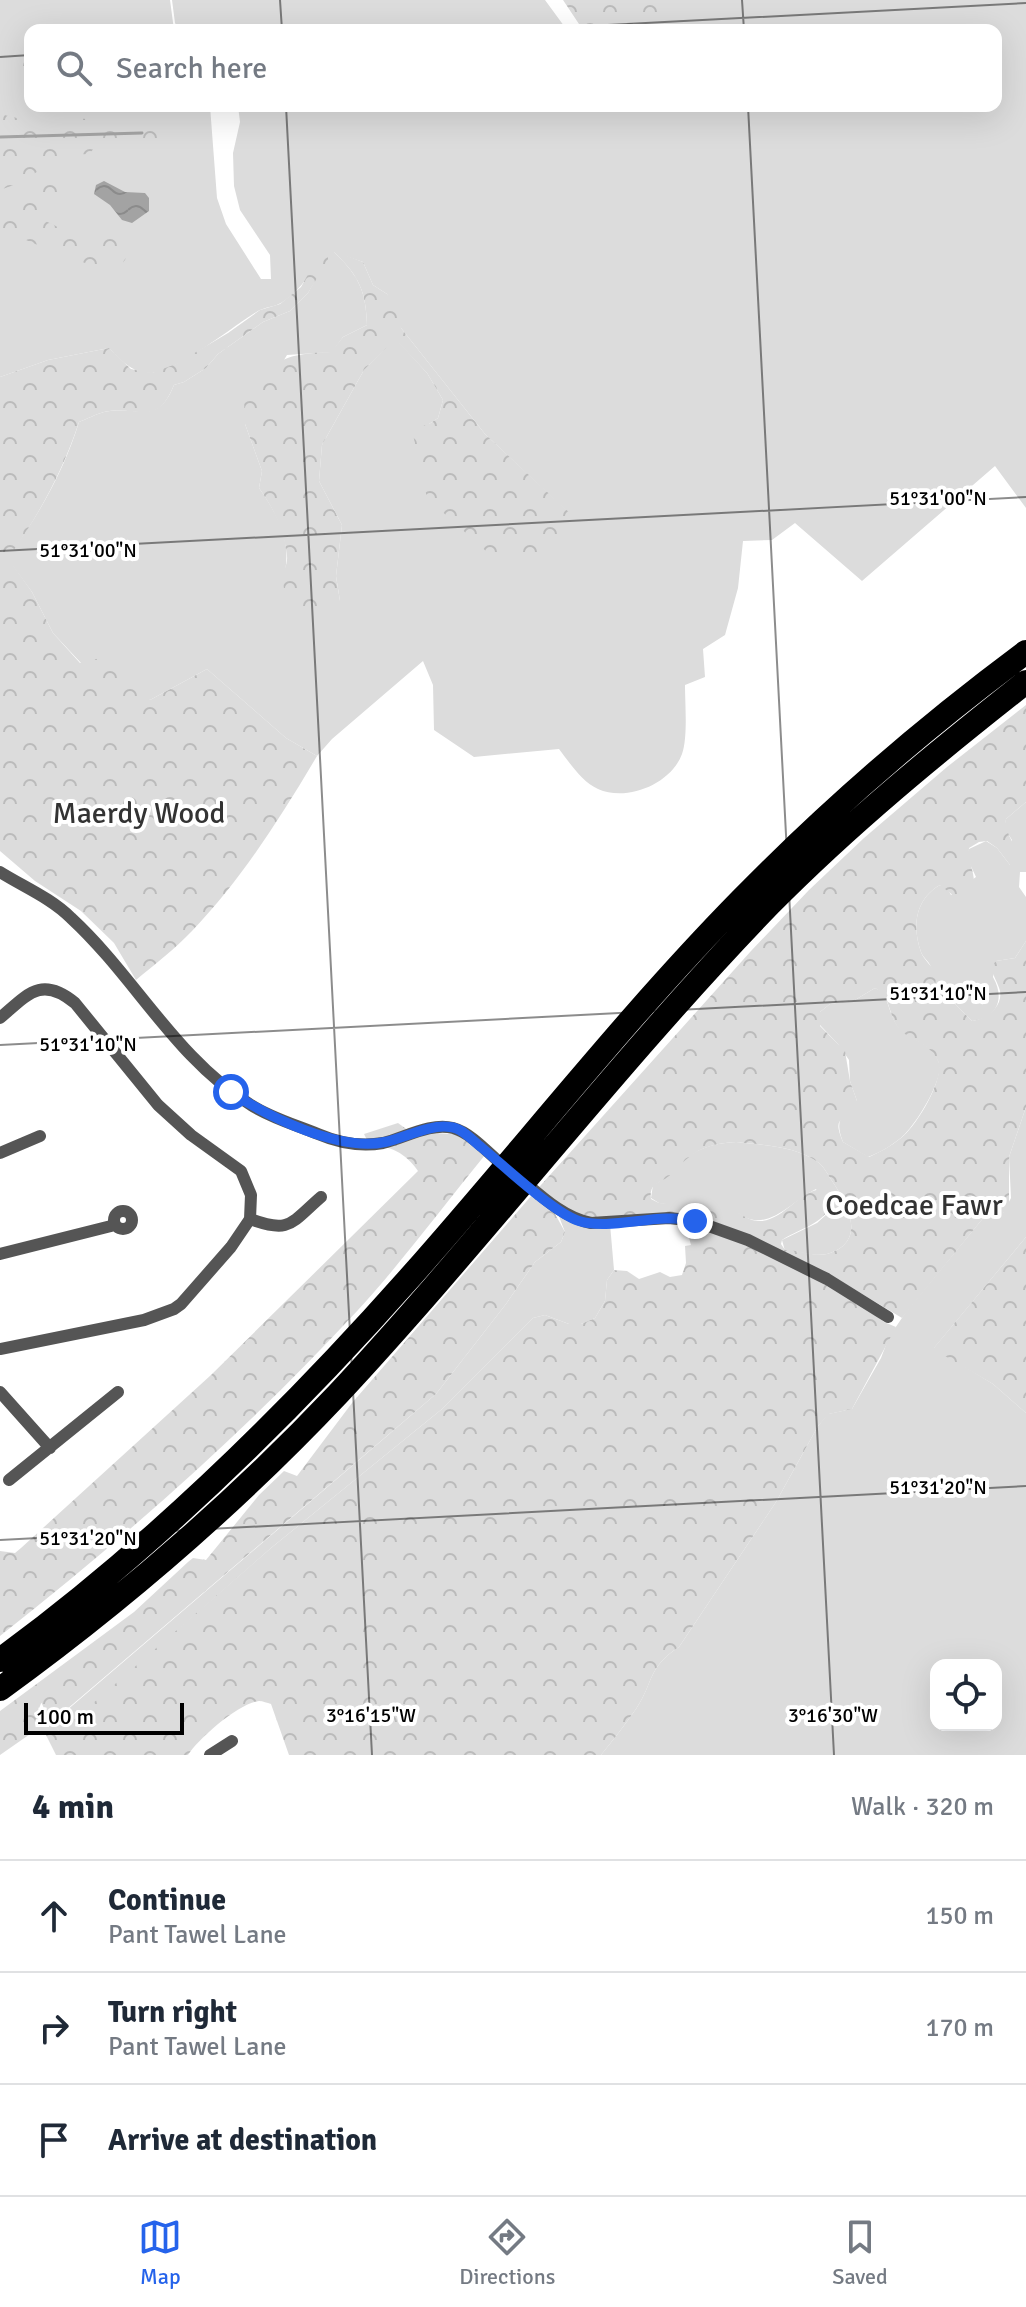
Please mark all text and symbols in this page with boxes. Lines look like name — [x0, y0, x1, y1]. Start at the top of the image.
search box — [24, 24, 1002, 112]
icon: search — [52, 46, 96, 90]
text: Search here — [116, 50, 267, 87]
text: 51°31'00"N — [889, 486, 987, 511]
text: 51°31'00"N — [39, 538, 137, 563]
park label: Maerdy Wood — [52, 795, 226, 832]
text: 51°31'10"N — [889, 981, 987, 1006]
text: 51°31'10"N — [39, 1032, 137, 1057]
route start — [213, 1074, 249, 1110]
park label: Coedcae Fawr — [825, 1187, 1003, 1224]
route end — [677, 1203, 713, 1239]
text: 51°31'20"N — [889, 1475, 987, 1500]
text: 51°31'20"N — [39, 1526, 137, 1551]
map controls — [930, 1659, 1002, 1731]
button: locate — [930, 1659, 1002, 1731]
scale bar — [24, 1699, 184, 1735]
text: 100 m — [36, 1703, 94, 1730]
text: 3°16'15"W — [326, 1703, 416, 1728]
text: 3°16'30"W — [788, 1703, 878, 1728]
text: 4 min — [32, 1786, 114, 1828]
text: Walk · 320 m — [851, 1791, 994, 1823]
text: Continue — [108, 1882, 226, 1919]
icon: ahead — [32, 1894, 76, 1938]
text: 150 m — [925, 1900, 994, 1932]
text: Pant Tawel Lane — [108, 1919, 287, 1951]
text: Turn right — [108, 1994, 237, 2031]
icon: right — [32, 2006, 76, 2050]
text: 170 m — [925, 2012, 994, 2044]
text: Pant Tawel Lane — [108, 2031, 287, 2063]
icon: arrive — [32, 2118, 76, 2162]
text: Arrive at destination — [108, 2122, 377, 2159]
tab: Map — [138, 2215, 182, 2290]
tab: Directions — [459, 2215, 555, 2290]
tab: Saved — [832, 2215, 888, 2290]

